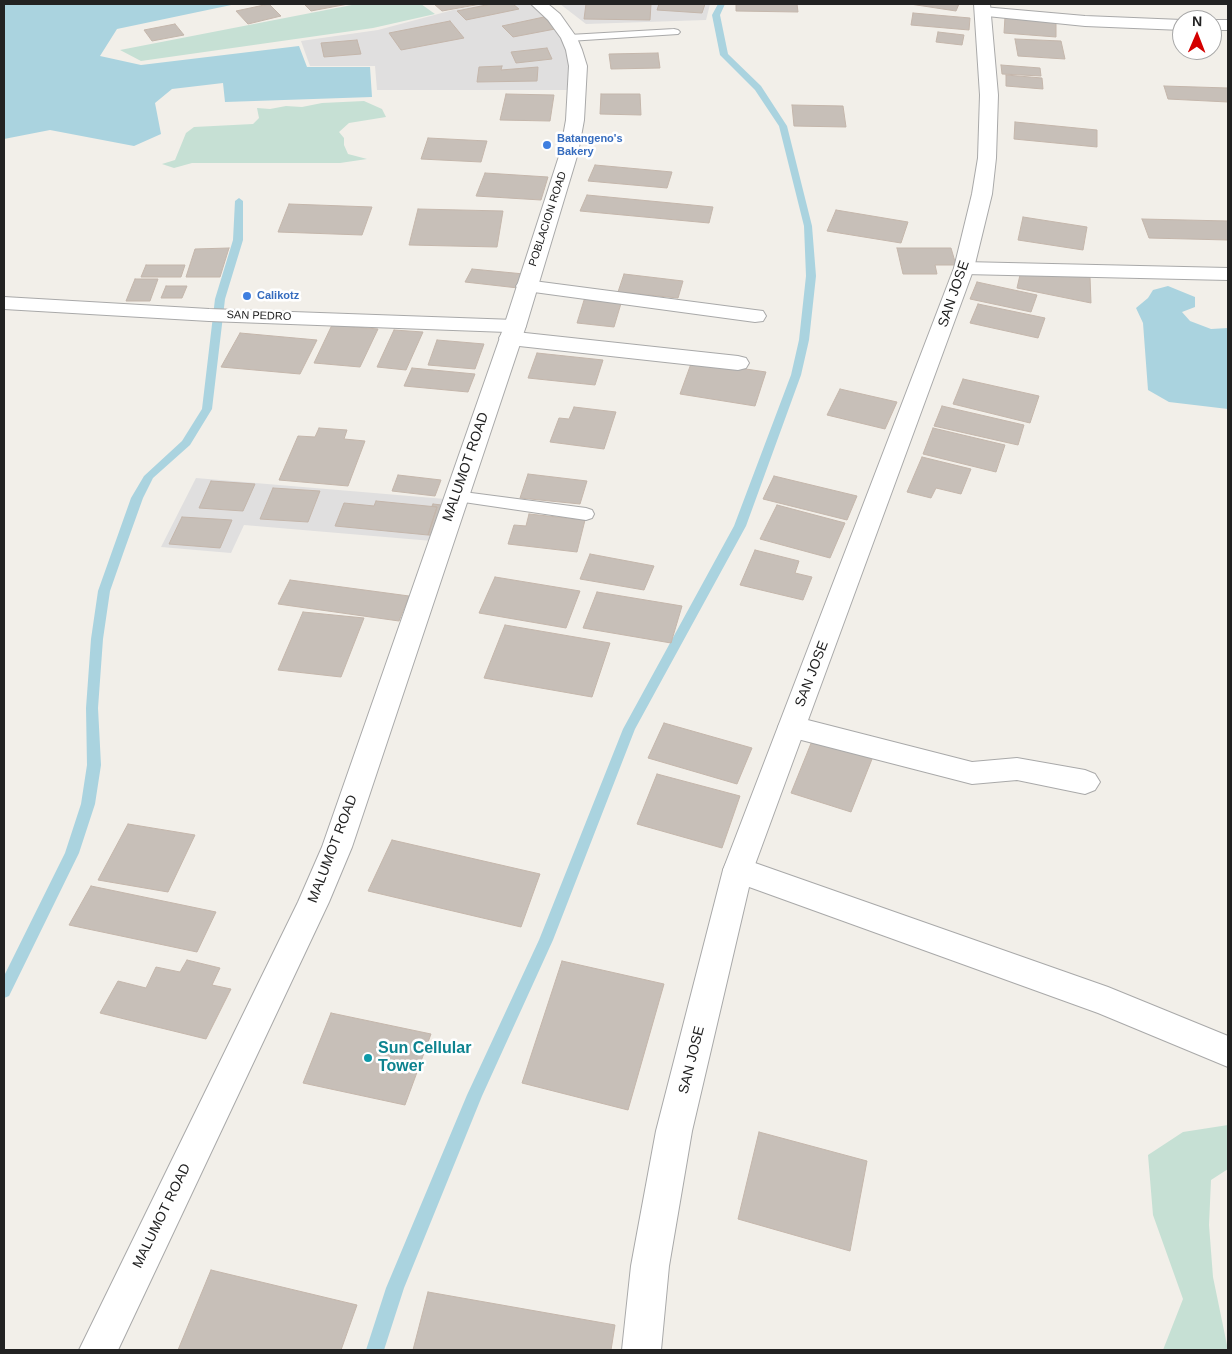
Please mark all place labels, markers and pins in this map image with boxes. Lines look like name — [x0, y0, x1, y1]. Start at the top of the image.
place label: Batangeno's Bakery — [557, 132, 623, 158]
marker: Batangeno's Bakery — [541, 139, 553, 151]
place label: Calikotz — [257, 289, 299, 303]
marker: Calikotz — [241, 290, 253, 302]
place label: Sun Cellular Tower — [378, 1039, 471, 1077]
marker: Sun Cellular Tower — [362, 1052, 374, 1064]

